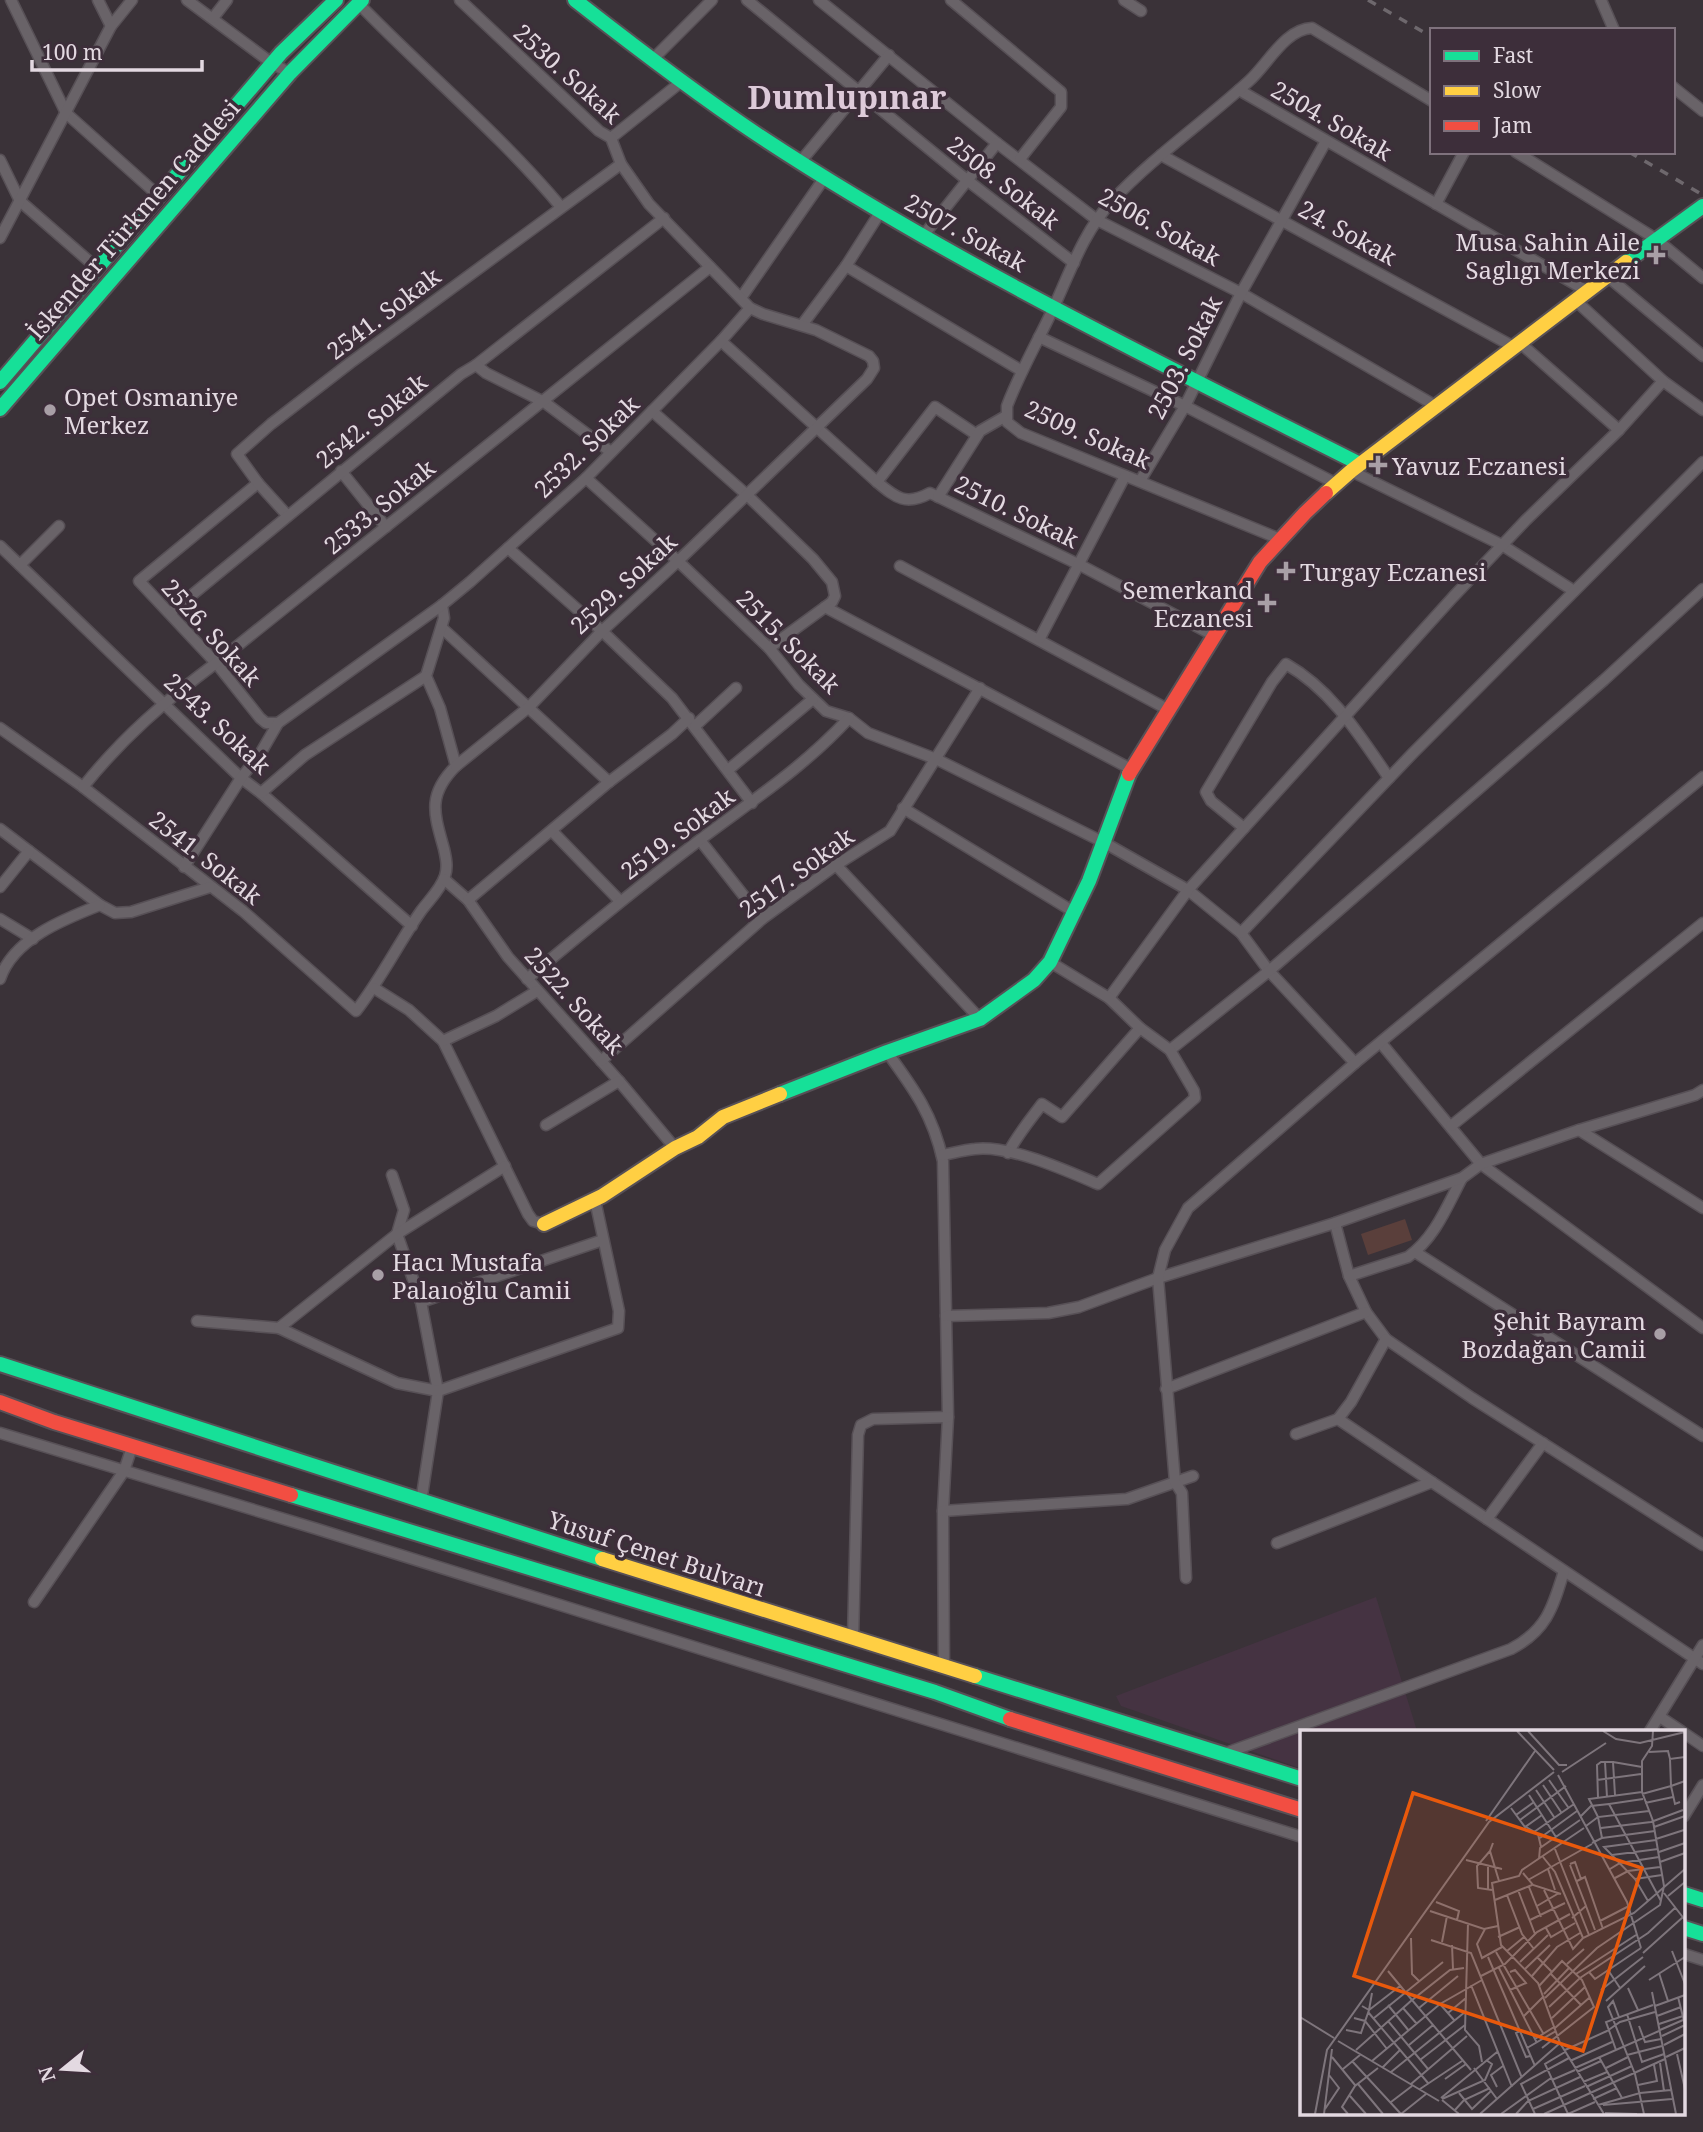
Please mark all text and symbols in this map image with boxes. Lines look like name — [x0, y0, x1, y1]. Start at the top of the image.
street label: 2530. Sokak — [507, 16, 630, 131]
scale bar — [32, 28, 201, 72]
legend — [1430, 28, 1675, 154]
text: 100 m — [42, 38, 103, 66]
text: Fast — [1493, 41, 1533, 69]
street label: 2504. Sokak — [1266, 72, 1399, 168]
district label: Dumlupınar — [747, 75, 947, 118]
text: Slow — [1493, 76, 1542, 104]
street label: İskender Türkmen Caddesi — [19, 92, 247, 346]
text: Jam — [1492, 111, 1532, 139]
street label: 2508. Sokak — [941, 128, 1068, 237]
street label: 2506. Sokak — [1093, 179, 1228, 273]
street label: 2507. Sokak — [899, 185, 1034, 279]
street label: 24. Sokak — [1293, 191, 1404, 273]
place label: Musa Sahin Aile Saglıgı Merkezi — [1456, 225, 1640, 286]
marker: Musa Sahin Aile Saglıgı Merkezi — [1646, 245, 1666, 265]
street label: 2541. Sokak — [319, 259, 447, 367]
street label: 2503. Sokak — [1139, 289, 1230, 424]
street label: 2542. Sokak — [308, 364, 434, 475]
place label: Opet Osmaniye Merkez — [64, 380, 238, 441]
street label: 2532. Sokak — [526, 387, 646, 505]
street label: 2509. Sokak — [1020, 392, 1157, 477]
marker: Opet Osmaniye Merkez — [42, 402, 58, 418]
place label: Yavuz Eczanesi — [1391, 449, 1566, 482]
street label: 2533. Sokak — [316, 450, 442, 561]
marker: Yavuz Eczanesi — [1370, 457, 1386, 473]
street label: 2510. Sokak — [949, 467, 1085, 556]
street label: 2529. Sokak — [563, 524, 684, 641]
place label: Turgay Eczanesi — [1300, 555, 1487, 588]
marker: Turgay Eczanesi — [1278, 563, 1294, 579]
street label: 2526. Sokak — [155, 571, 270, 694]
place label: Semerkand Eczanesi — [1123, 573, 1253, 634]
street label: 2515. Sokak — [730, 582, 849, 701]
marker: Semerkand Eczanesi — [1259, 595, 1275, 611]
street label: 2543. Sokak — [158, 665, 279, 782]
street label: 2519. Sokak — [613, 779, 741, 887]
street label: 2541. Sokak — [143, 803, 270, 912]
street label: 2517. Sokak — [732, 819, 861, 925]
street label: 2522. Sokak — [518, 939, 633, 1062]
place label: Hacı Mustafa Palaıoğlu Camii — [392, 1245, 571, 1306]
marker: Hacı Mustafa Palaıoğlu Camii — [370, 1267, 386, 1283]
place label: Şehit Bayram Bozdağan Camii — [1462, 1304, 1646, 1365]
marker: Şehit Bayram Bozdağan Camii — [1652, 1326, 1668, 1342]
street label: Yusuf Çenet Bulvarı — [543, 1502, 770, 1604]
inset map — [1300, 1730, 1686, 2114]
north arrow — [28, 2034, 98, 2104]
text: N — [32, 2063, 62, 2085]

